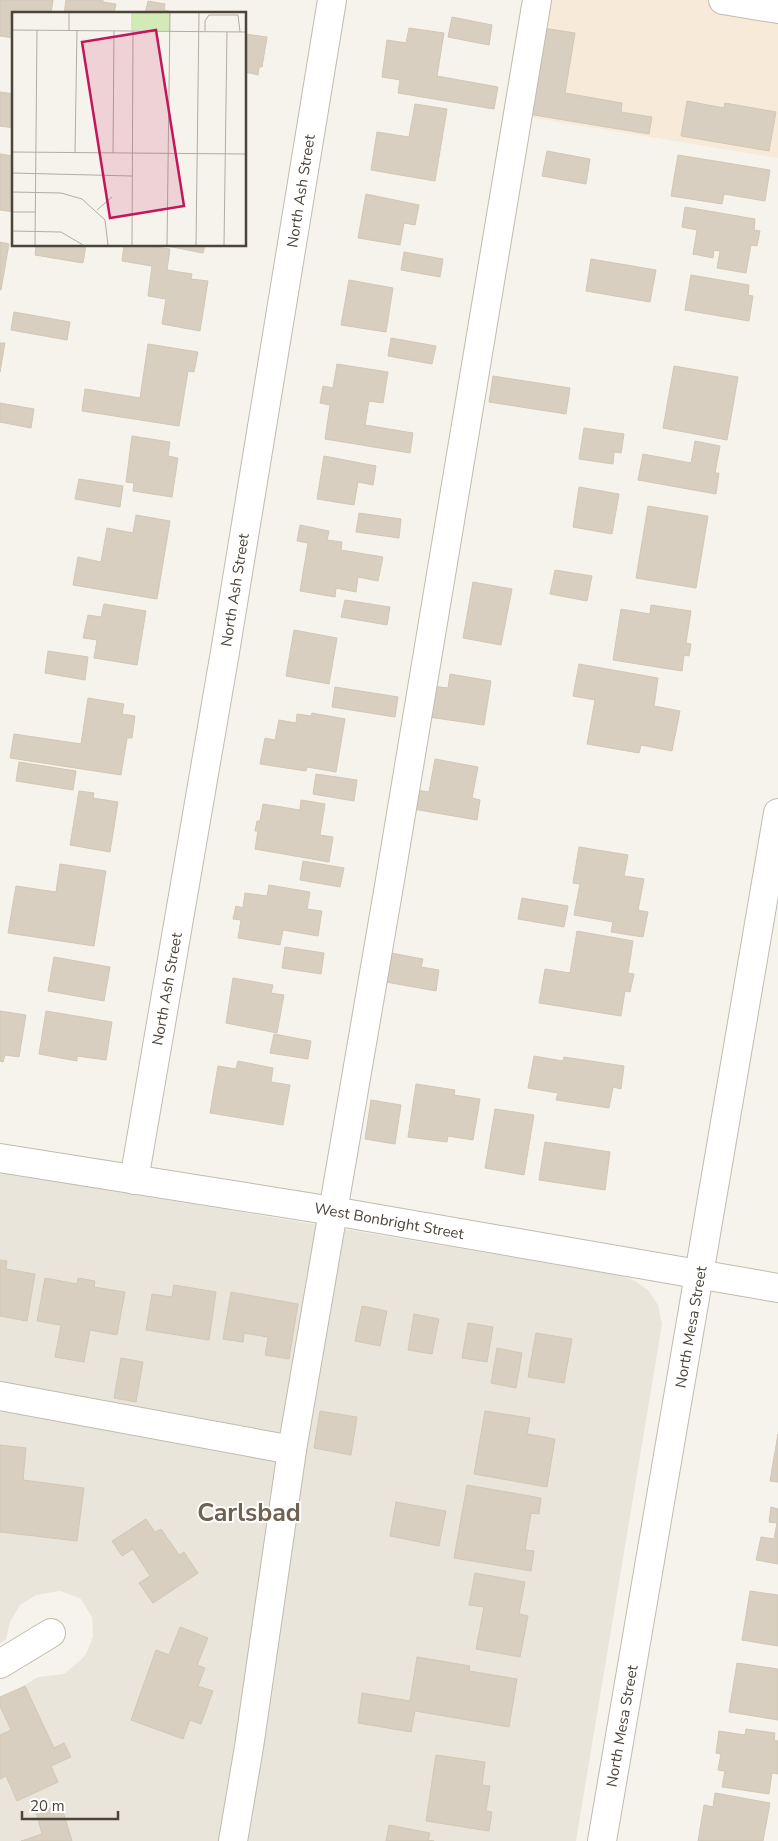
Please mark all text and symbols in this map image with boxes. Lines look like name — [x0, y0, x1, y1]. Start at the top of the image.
inset map — [12, 12, 246, 246]
street label: North Ash Street — [282, 132, 320, 249]
street label: North Ash Street — [216, 531, 254, 648]
street label: North Ash Street — [147, 930, 187, 1047]
street label: West Bonbright Street — [313, 1198, 466, 1244]
street label: North Mesa Street — [670, 1264, 712, 1390]
district label: Carlsbad — [197, 1496, 301, 1530]
street label: North Mesa Street — [601, 1663, 643, 1789]
scale bar — [22, 1788, 119, 1820]
text: 20 m — [30, 1796, 65, 1816]

